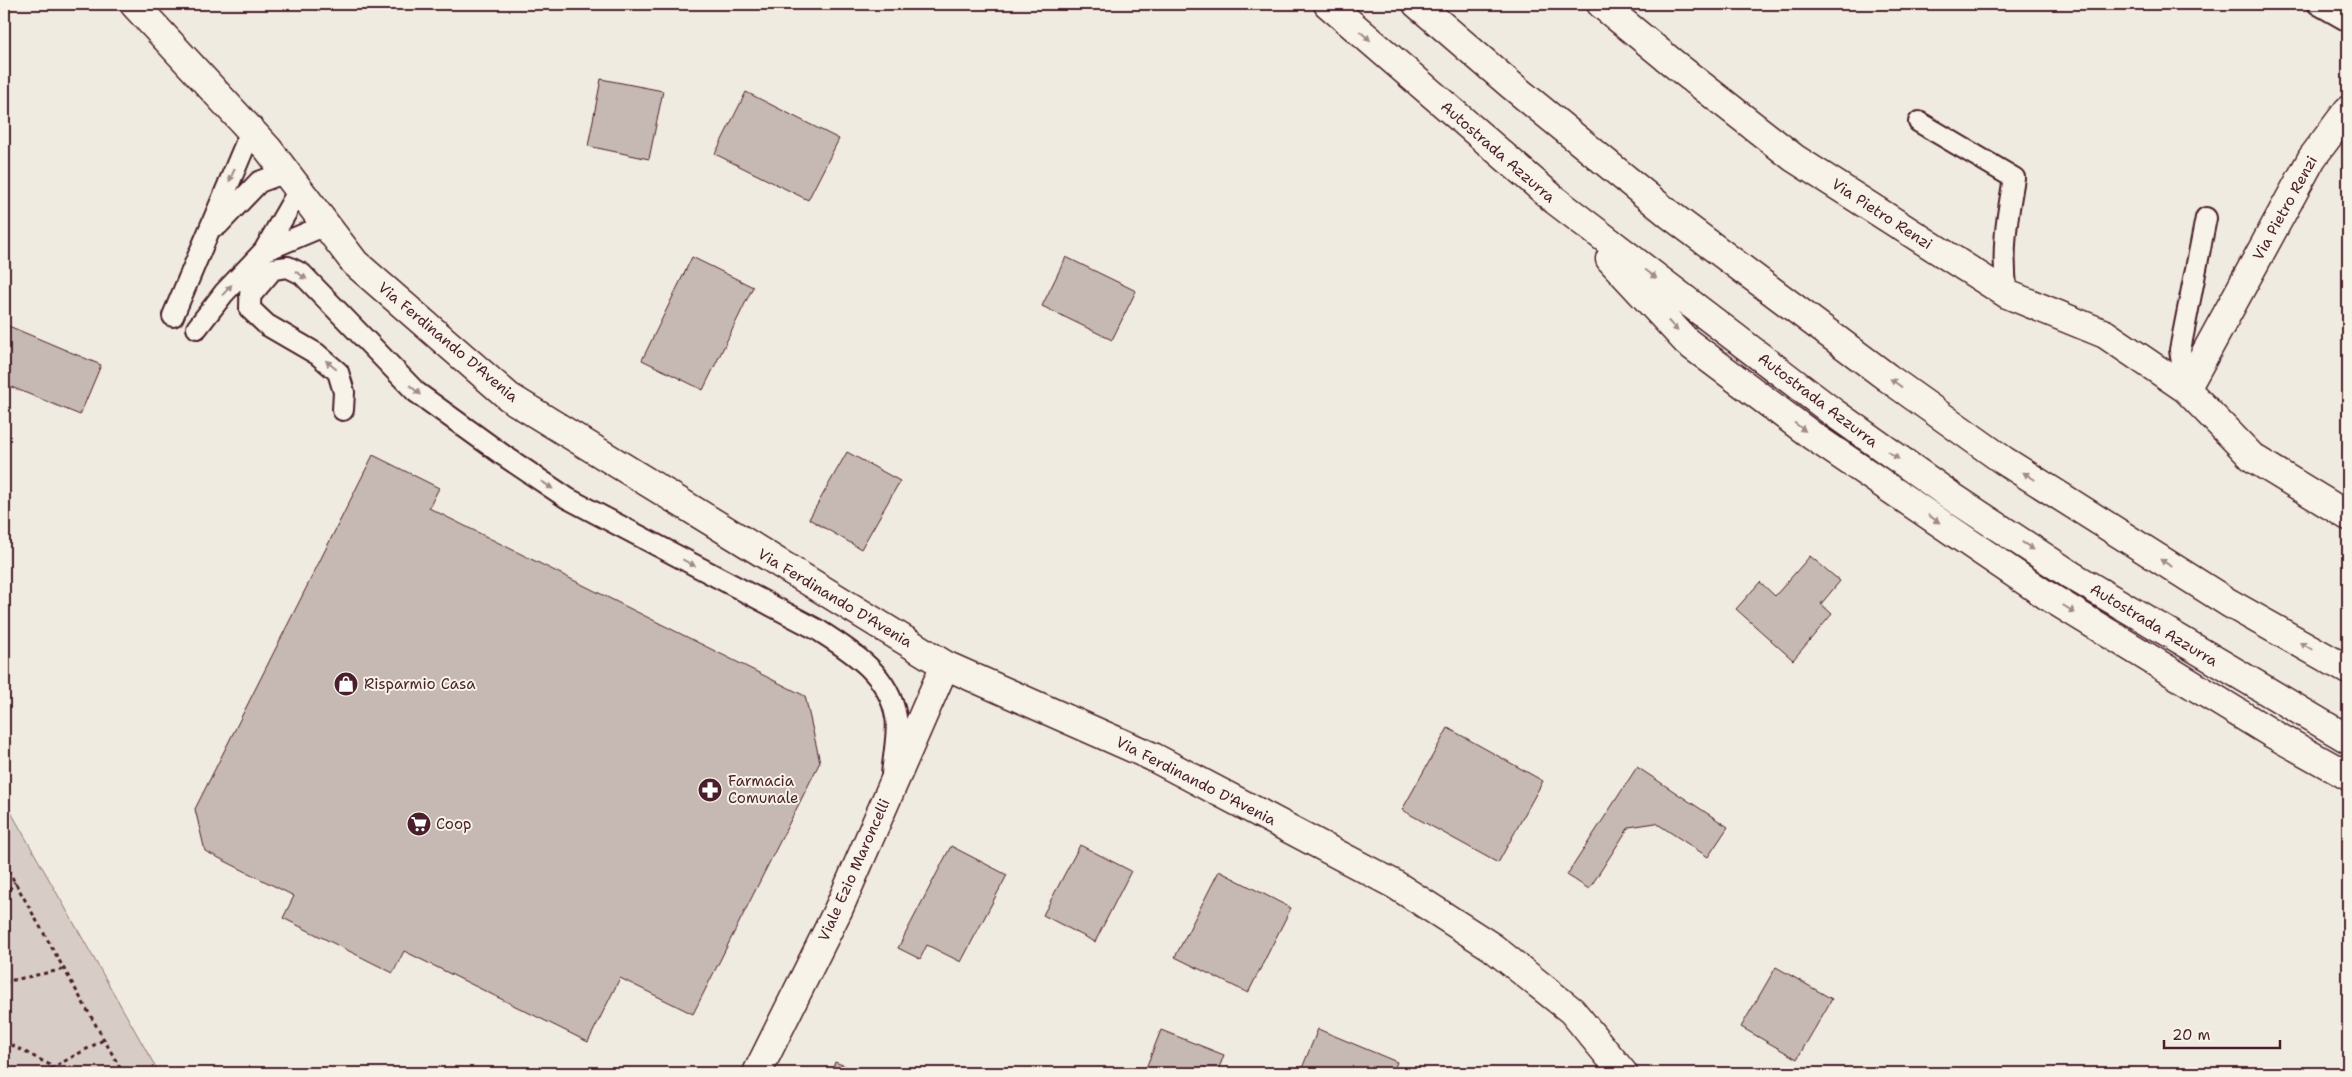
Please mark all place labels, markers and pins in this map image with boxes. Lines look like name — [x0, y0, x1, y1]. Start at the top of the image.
shop icon: Risparmio Casa — [333, 671, 359, 697]
place label: Risparmio Casa — [364, 674, 476, 694]
place label: Farmacia Comunale — [728, 771, 799, 808]
pharmacy icon: Farmacia Comunale — [697, 777, 723, 803]
supermarket icon: Coop — [406, 811, 432, 837]
place label: Coop — [436, 814, 471, 834]

